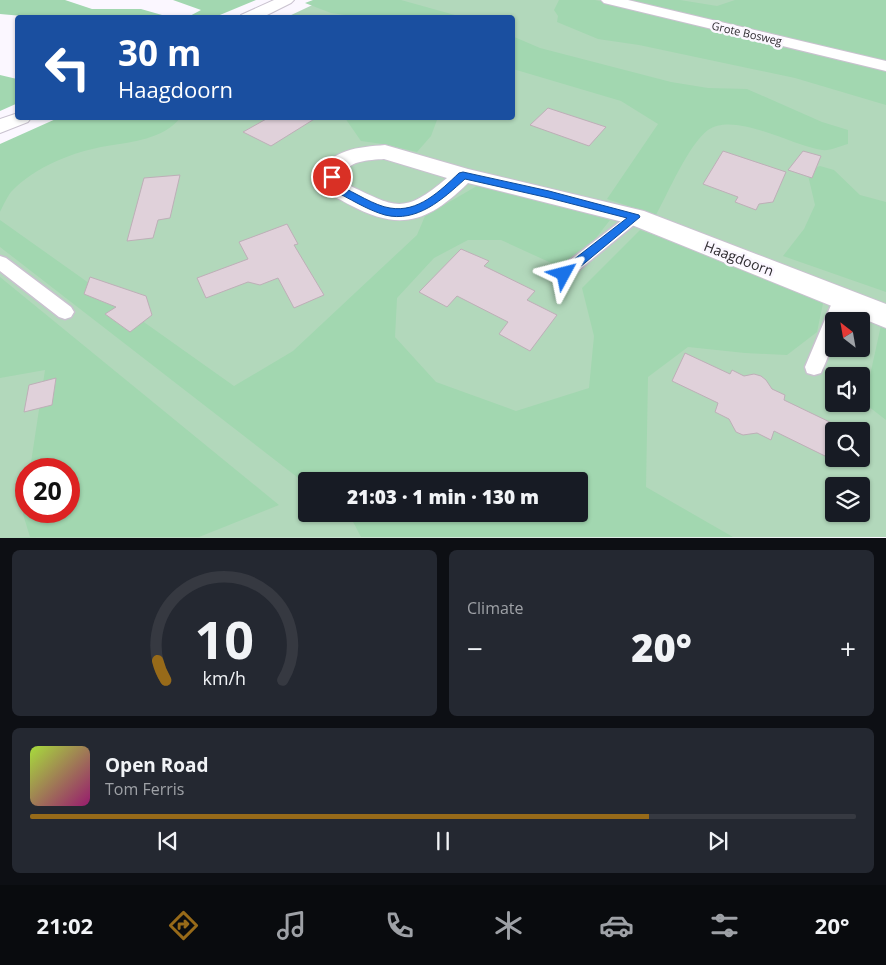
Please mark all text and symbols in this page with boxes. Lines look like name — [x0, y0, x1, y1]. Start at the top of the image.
street label: Grote Bosweg — [710, 18, 784, 48]
text: 30 m — [118, 29, 201, 76]
icon: left — [35, 35, 100, 100]
text: Haagdoorn — [118, 74, 233, 104]
pin — [311, 156, 353, 198]
icon: arrive — [318, 163, 346, 191]
street label: Haagdoorn — [701, 236, 777, 280]
position arrow — [537, 247, 589, 299]
north arrow — [825, 312, 870, 358]
map controls — [825, 312, 870, 522]
button: sound — [825, 367, 870, 412]
button: search — [825, 422, 870, 467]
speed limit sign: 20 — [15, 458, 80, 523]
button: layers — [825, 477, 870, 522]
text: 21:03 · 1 min · 130 m — [347, 484, 539, 510]
text: Climate — [467, 597, 524, 619]
text: 10 — [195, 603, 254, 674]
text: 20° — [631, 621, 692, 673]
text: − — [467, 629, 483, 667]
text: + — [840, 629, 856, 667]
text: km/h — [203, 666, 246, 690]
text: Open Road — [105, 752, 209, 778]
text: Tom Ferris — [105, 778, 184, 800]
icon: previous — [154, 827, 182, 855]
icon: pause — [429, 827, 457, 855]
icon: next — [704, 827, 732, 855]
icon: directions — [166, 908, 201, 943]
icon: music — [274, 908, 309, 943]
icon: phone — [382, 908, 417, 943]
icon: climate — [491, 908, 526, 943]
icon: car — [599, 908, 634, 943]
icon: filters — [707, 908, 742, 943]
text: 21:02 — [37, 910, 93, 940]
text: 20° — [815, 910, 849, 940]

